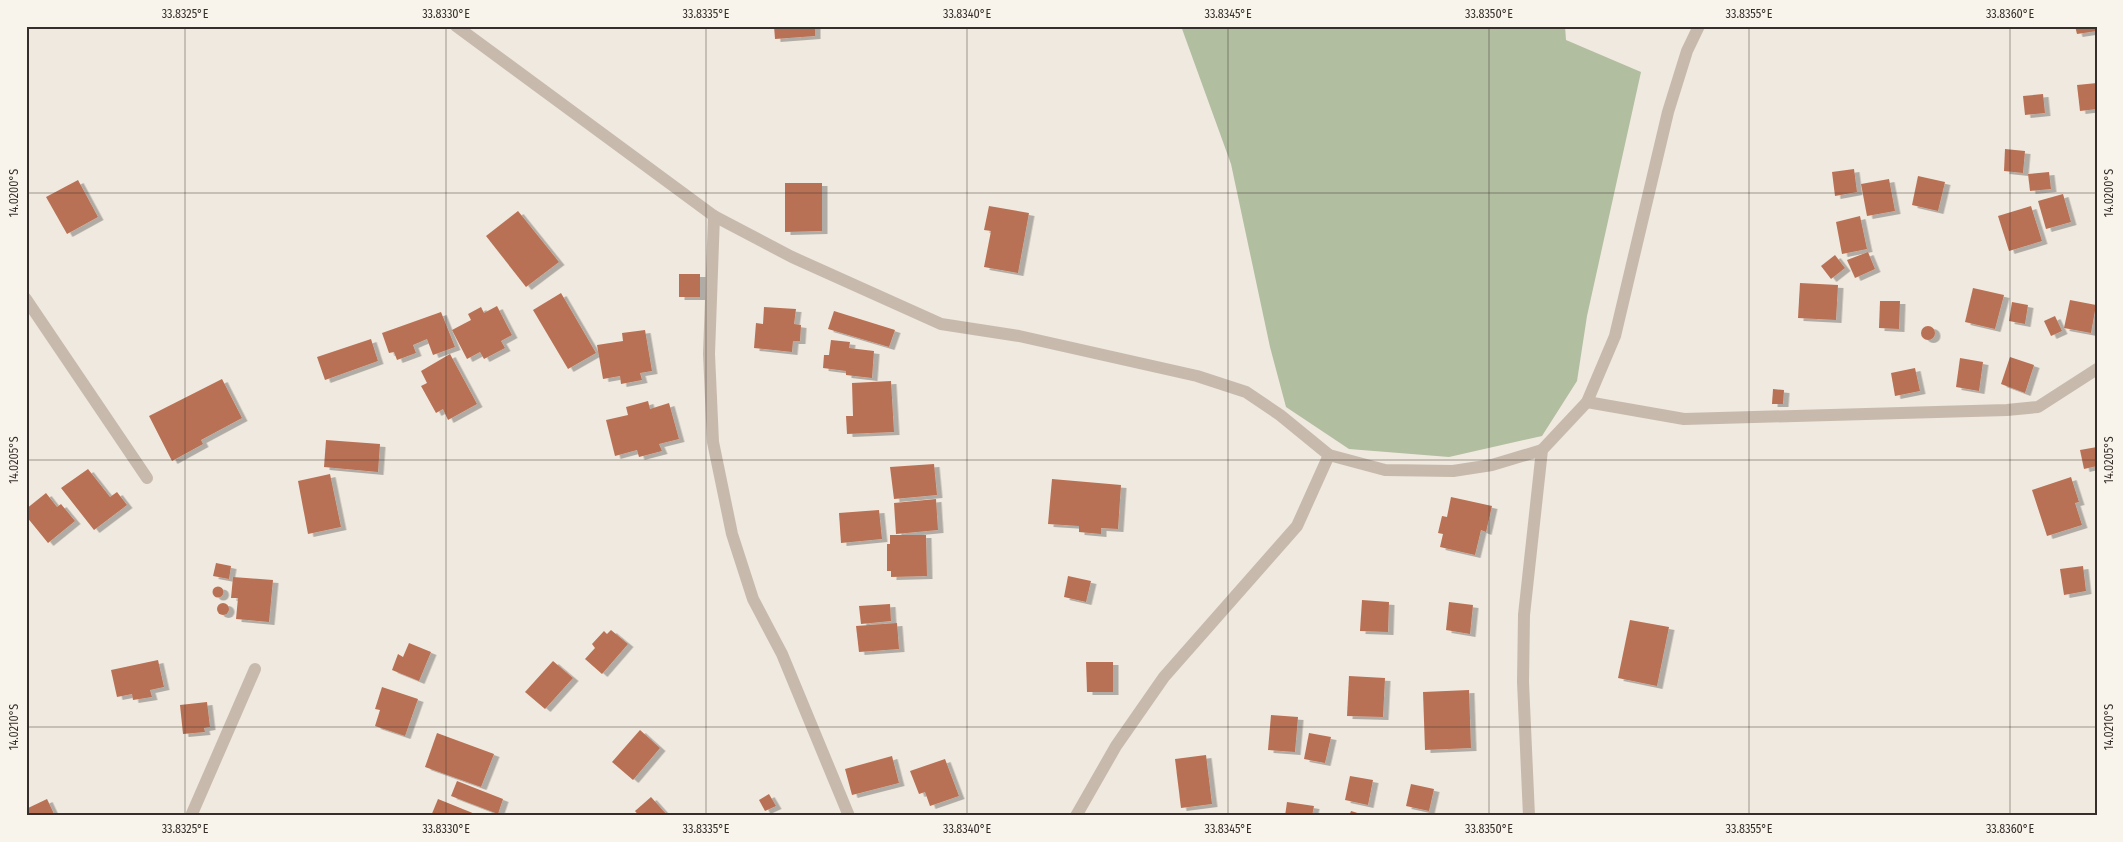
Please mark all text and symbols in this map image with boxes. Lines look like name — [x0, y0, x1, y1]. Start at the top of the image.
text: 33.8325°E — [162, 7, 209, 21]
text: 33.8330°E — [422, 7, 470, 21]
text: 33.8335°E — [683, 7, 730, 21]
text: 33.8340°E — [943, 7, 991, 21]
text: 33.8345°E — [1204, 7, 1252, 21]
text: 33.8350°E — [1465, 7, 1513, 21]
text: 33.8355°E — [1726, 7, 1773, 21]
text: 33.8360°E — [1986, 7, 2034, 21]
text: 14.0200°S — [7, 169, 21, 217]
text: 14.0200°S — [2102, 169, 2116, 217]
text: 14.0205°S — [7, 436, 21, 484]
text: 14.0205°S — [2102, 436, 2116, 484]
text: 14.0210°S — [7, 704, 21, 750]
text: 14.0210°S — [2102, 704, 2116, 750]
text: 33.8325°E — [162, 822, 209, 836]
text: 33.8330°E — [422, 822, 470, 836]
text: 33.8335°E — [683, 822, 730, 836]
text: 33.8340°E — [943, 822, 991, 836]
text: 33.8345°E — [1204, 822, 1252, 836]
text: 33.8350°E — [1465, 822, 1513, 836]
text: 33.8355°E — [1726, 822, 1773, 836]
text: 33.8360°E — [1986, 822, 2034, 836]

